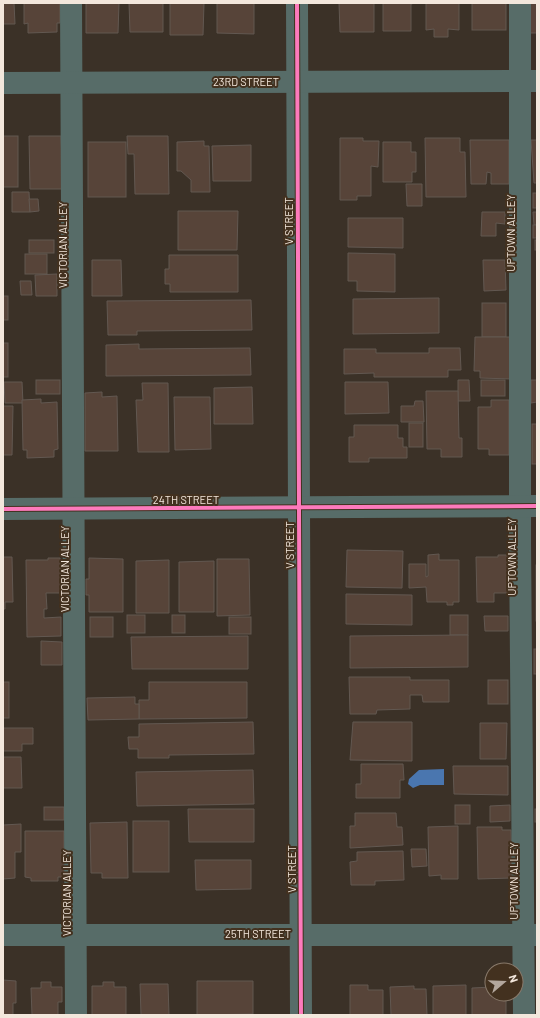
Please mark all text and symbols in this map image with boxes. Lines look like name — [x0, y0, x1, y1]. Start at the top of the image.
street label: 23RD STREET — [213, 75, 279, 88]
street label: UPTOWN ALLEY — [504, 194, 517, 272]
street label: V STREET — [282, 197, 295, 245]
street label: VICTORIAN ALLEY — [56, 202, 69, 288]
street label: 24TH STREET — [153, 493, 219, 506]
street label: UPTOWN ALLEY — [505, 518, 518, 596]
street label: V STREET — [283, 521, 296, 569]
street label: VICTORIAN ALLEY — [58, 526, 71, 612]
street label: UPTOWN ALLEY — [507, 842, 520, 920]
street label: V STREET — [285, 845, 298, 893]
street label: VICTORIAN ALLEY — [60, 850, 73, 936]
street label: 25TH STREET — [225, 927, 291, 940]
north arrow — [484, 962, 524, 1002]
text: N — [507, 973, 521, 984]

